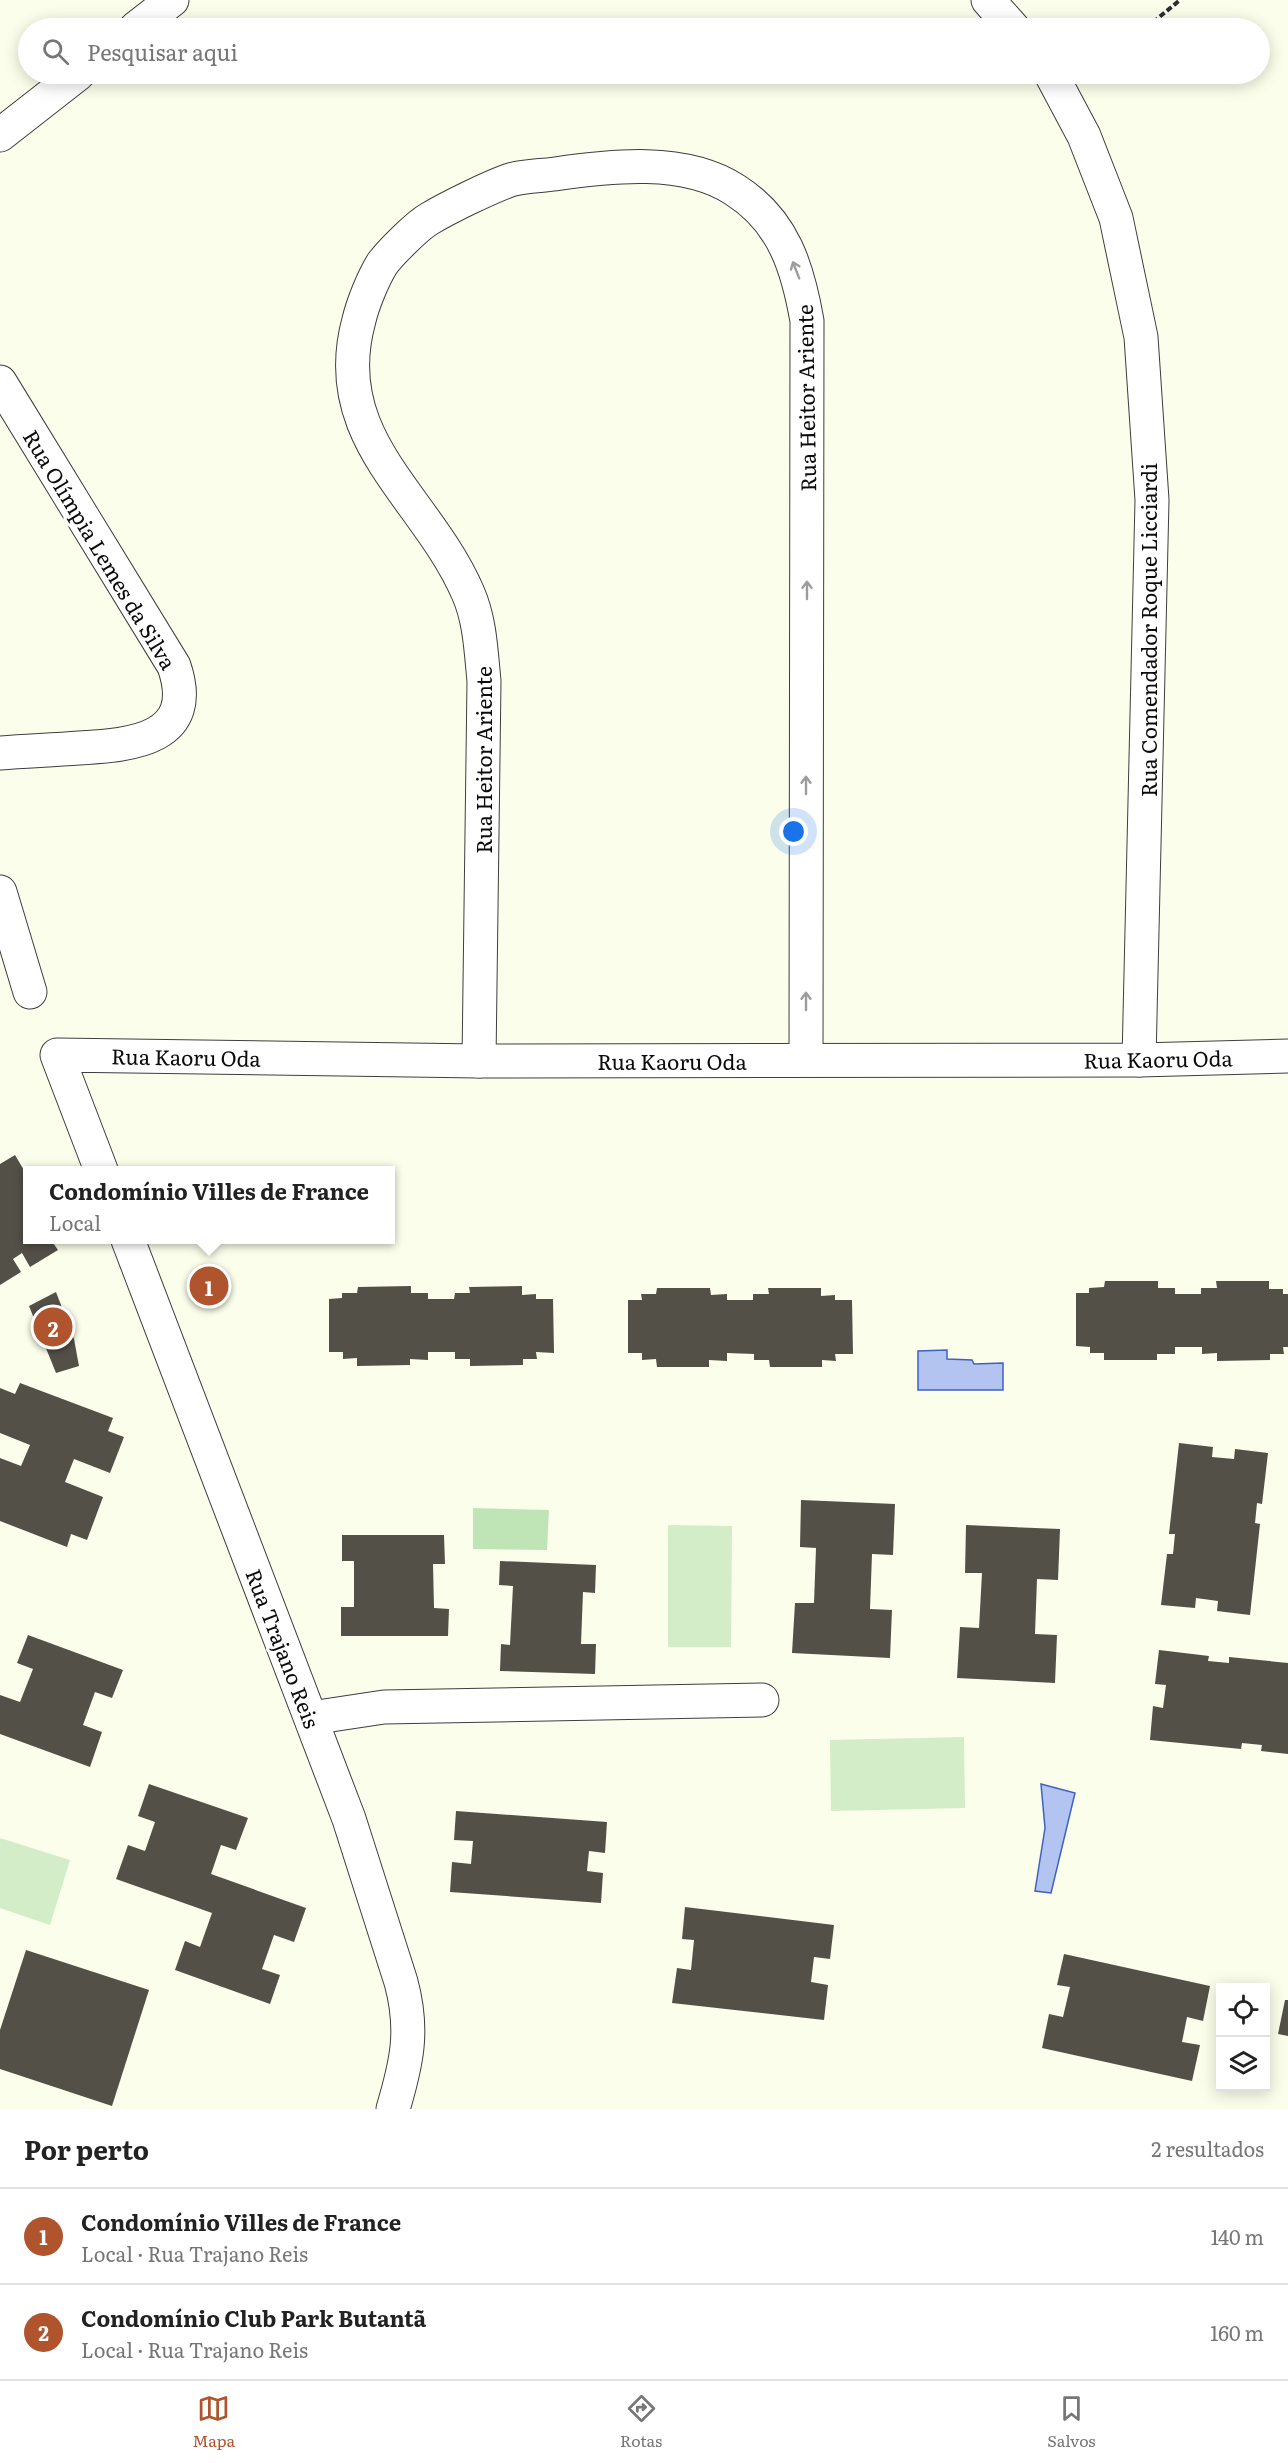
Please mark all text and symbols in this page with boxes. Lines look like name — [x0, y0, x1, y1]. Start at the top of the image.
search box — [18, 18, 1270, 84]
icon: search — [39, 35, 72, 68]
text: Pesquisar aqui — [87, 35, 238, 68]
one-way arrow — [790, 261, 801, 280]
street label: Rua Heitor Ariente — [788, 304, 822, 492]
street label: Rua Olímpia Lemes da Silva — [17, 423, 185, 675]
street label: Rua Comendador Roque Licciardi — [1132, 463, 1163, 797]
one-way arrow — [801, 580, 813, 600]
street label: Rua Heitor Ariente — [467, 666, 498, 854]
one-way arrow — [800, 775, 812, 795]
your location — [779, 817, 808, 846]
one-way arrow — [800, 991, 812, 1011]
street label: Rua Kaoru Oda — [111, 1039, 262, 1073]
street label: Rua Kaoru Oda — [1083, 1041, 1234, 1075]
street label: Rua Kaoru Oda — [597, 1045, 747, 1076]
popup — [23, 1166, 395, 1244]
text: Condomínio Villes de France — [49, 1174, 369, 1207]
text: Local — [49, 1207, 101, 1237]
pin: 1 — [190, 1264, 228, 1308]
pin: 2 — [34, 1304, 72, 1350]
street label: Rua Trajano Reis — [239, 1564, 329, 1732]
map controls — [1216, 1983, 1270, 2091]
button: locate — [1216, 1983, 1270, 2037]
button: layers — [1216, 2037, 1270, 2091]
text: Por perto — [24, 2129, 149, 2168]
text: 2 resultados — [1151, 2133, 1264, 2163]
text: Condomínio Villes de France — [81, 2205, 401, 2238]
text: 1 — [39, 2221, 48, 2251]
text: 140 m — [1211, 2221, 1264, 2251]
text: Local · Rua Trajano Reis — [81, 2238, 308, 2268]
text: Condomínio Club Park Butantã — [81, 2301, 426, 2334]
text: 2 — [38, 2317, 49, 2347]
text: 160 m — [1210, 2317, 1264, 2347]
text: Local · Rua Trajano Reis — [81, 2334, 308, 2364]
tab: Mapa — [192, 2392, 235, 2452]
tab: Rotas — [620, 2392, 662, 2452]
tab: Salvos — [1047, 2392, 1096, 2452]

